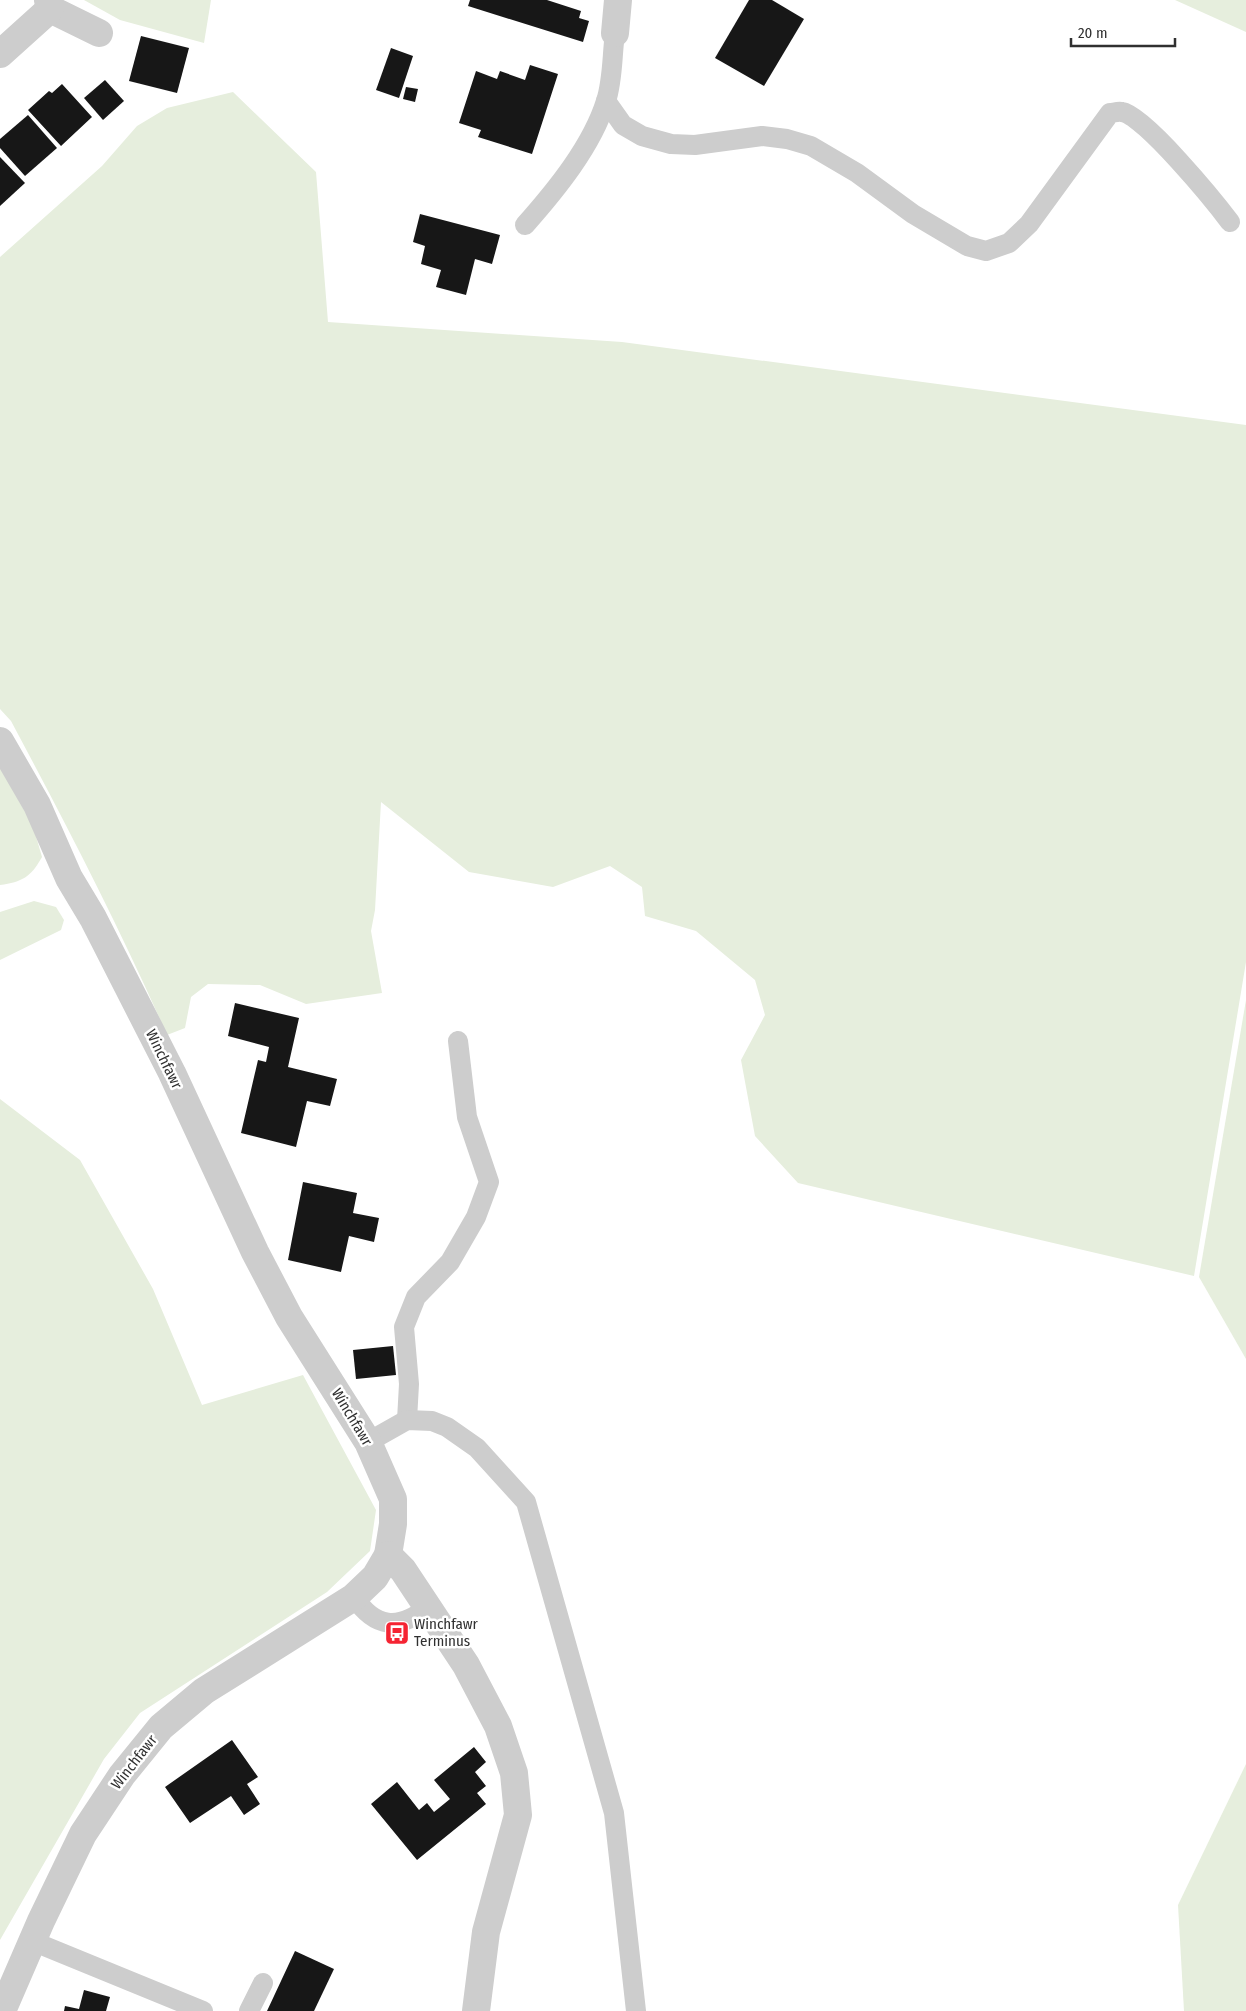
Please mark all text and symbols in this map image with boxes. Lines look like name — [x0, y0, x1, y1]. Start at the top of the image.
scale bar — [1071, 15, 1175, 47]
text: 20 m — [1078, 24, 1108, 42]
street label: Winchfawr — [142, 1026, 186, 1092]
street label: Winchfawr — [328, 1385, 377, 1450]
place label: Winchfawr Terminus — [414, 1615, 479, 1650]
bus stop icon: Winchfawr Terminus — [384, 1620, 410, 1646]
street label: Winchfawr — [107, 1731, 161, 1793]

